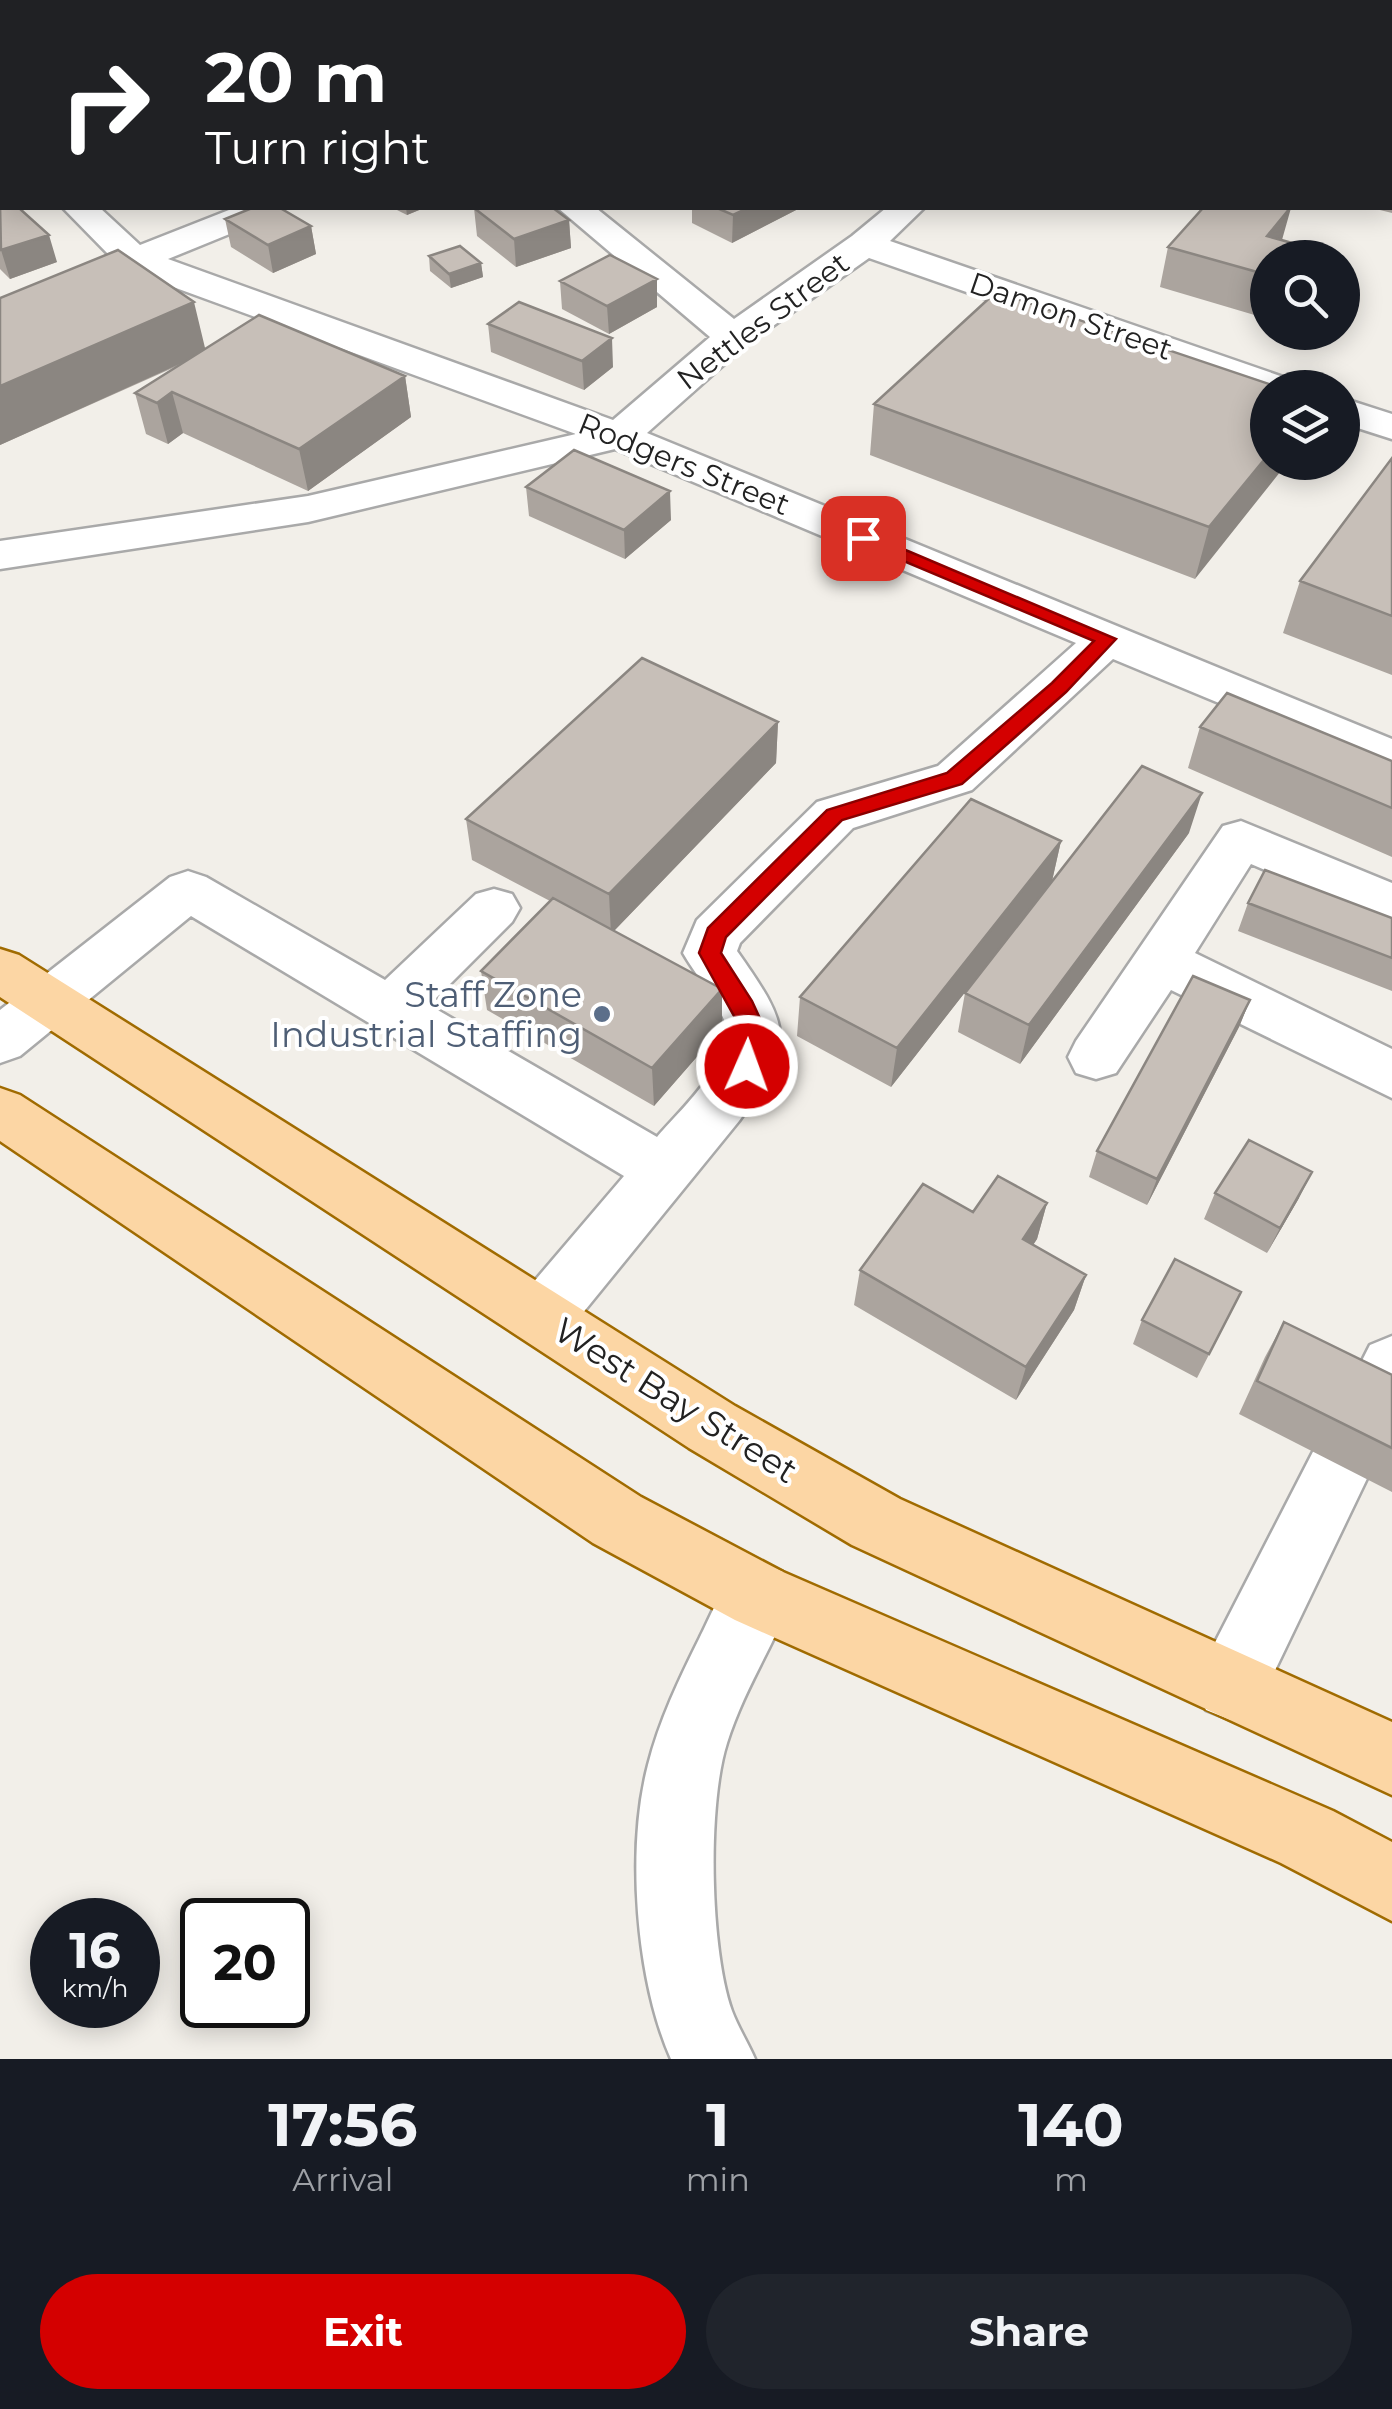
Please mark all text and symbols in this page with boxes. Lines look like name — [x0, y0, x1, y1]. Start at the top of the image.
text: 20 m — [205, 34, 387, 120]
icon: right — [40, 40, 170, 170]
text: Turn right — [205, 120, 430, 175]
map controls — [1250, 240, 1360, 480]
button: search — [1250, 240, 1360, 350]
street label: Nettles Street — [670, 244, 856, 398]
street label: Damon Street — [965, 264, 1177, 368]
button: layers — [1250, 370, 1360, 480]
street label: Rodgers Street — [573, 405, 795, 523]
pin — [821, 496, 906, 581]
icon: arrive — [836, 511, 891, 566]
place label: Staff Zone Industrial Staffing — [270, 973, 582, 1056]
marker: Staff Zone Industrial Staffing — [591, 1003, 613, 1025]
position arrow — [695, 1014, 799, 1118]
street label: West Bay Street — [546, 1308, 806, 1492]
speed limit sign: 20 — [180, 1898, 310, 2028]
text: 16 — [69, 1920, 121, 1981]
text: km/h — [62, 1973, 128, 2003]
text: 17:56 — [268, 2088, 417, 2161]
text: 1 — [706, 2088, 730, 2161]
text: 140 — [1018, 2088, 1124, 2161]
text: Arrival — [292, 2160, 393, 2199]
text: min — [686, 2160, 750, 2199]
text: m — [1054, 2160, 1088, 2199]
button: Exit — [40, 2274, 686, 2389]
button: Share — [706, 2274, 1352, 2389]

